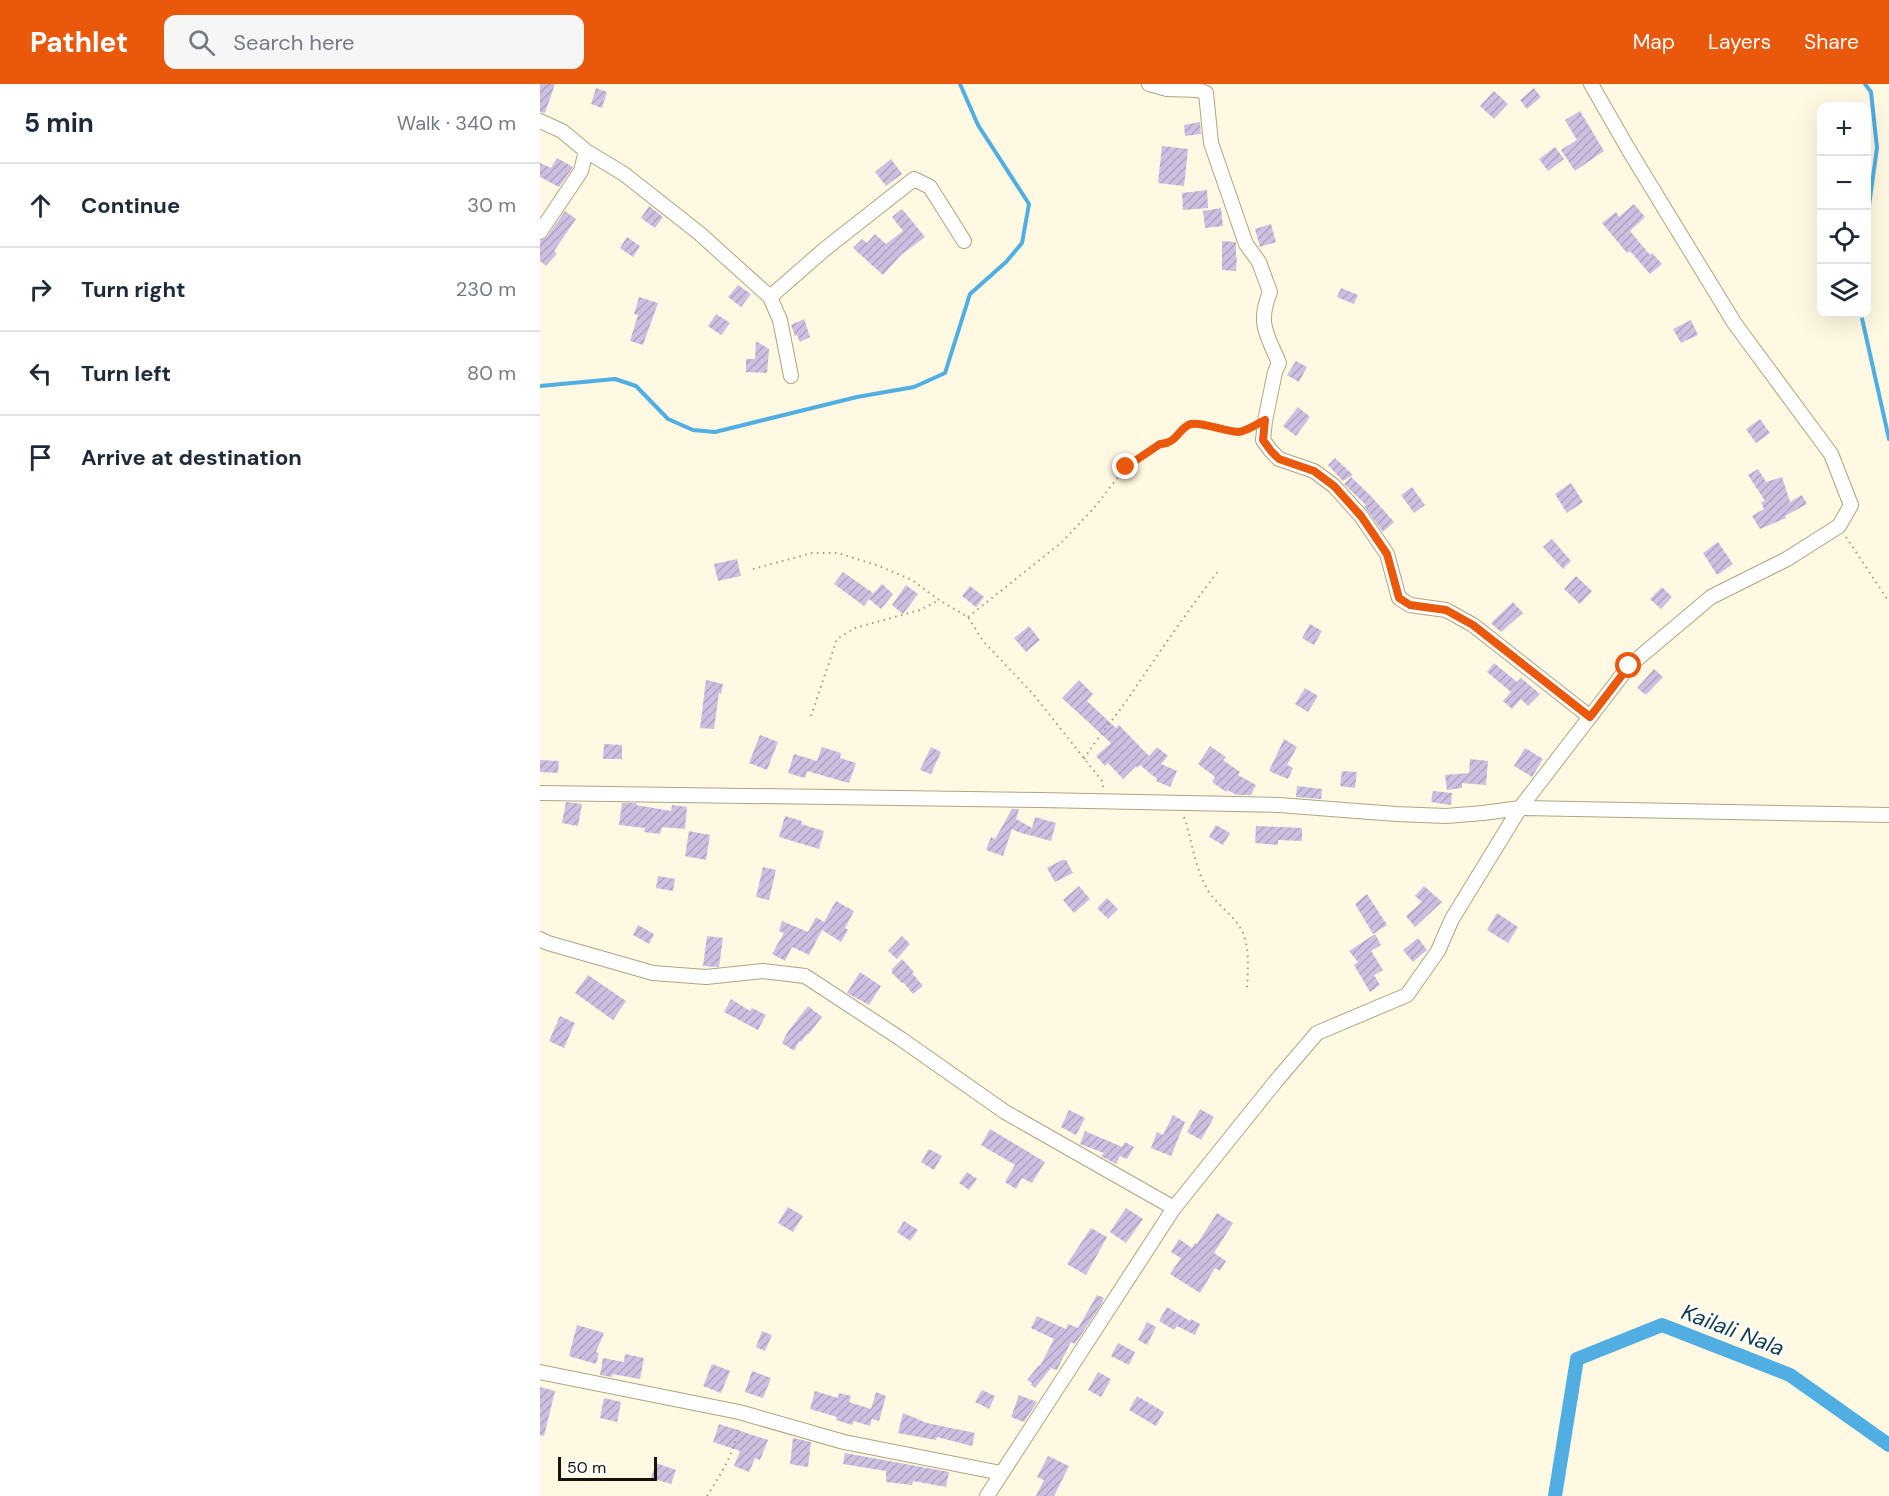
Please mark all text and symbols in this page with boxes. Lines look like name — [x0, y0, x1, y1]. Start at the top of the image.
search box — [164, 15, 584, 69]
text: Pathlet — [30, 24, 128, 61]
icon: search — [185, 26, 218, 59]
text: Search here — [233, 28, 355, 57]
text: Map — [1633, 28, 1675, 56]
text: Layers — [1708, 28, 1771, 56]
text: Share — [1804, 28, 1859, 56]
map controls — [1817, 102, 1871, 318]
button: + — [1817, 102, 1871, 156]
text: 5 min — [24, 106, 94, 140]
text: Walk · 340 m — [397, 110, 516, 136]
button: − — [1817, 156, 1871, 210]
icon: ahead — [24, 189, 57, 222]
text: Continue — [81, 191, 180, 220]
text: 30 m — [467, 192, 516, 218]
button: locate — [1817, 210, 1871, 264]
button: layers — [1817, 264, 1871, 318]
icon: right — [24, 273, 57, 306]
text: Turn right — [81, 275, 186, 304]
text: 230 m — [456, 276, 516, 302]
icon: left — [24, 357, 57, 390]
text: Turn left — [81, 359, 171, 388]
text: 80 m — [467, 360, 516, 386]
icon: arrive — [24, 441, 57, 474]
text: Arrive at destination — [81, 443, 302, 472]
route end — [1112, 453, 1138, 479]
route start — [1615, 652, 1641, 678]
water label: Kailali Nala — [1677, 1297, 1789, 1363]
scale bar — [558, 1454, 657, 1482]
text: 50 m — [567, 1457, 606, 1478]

